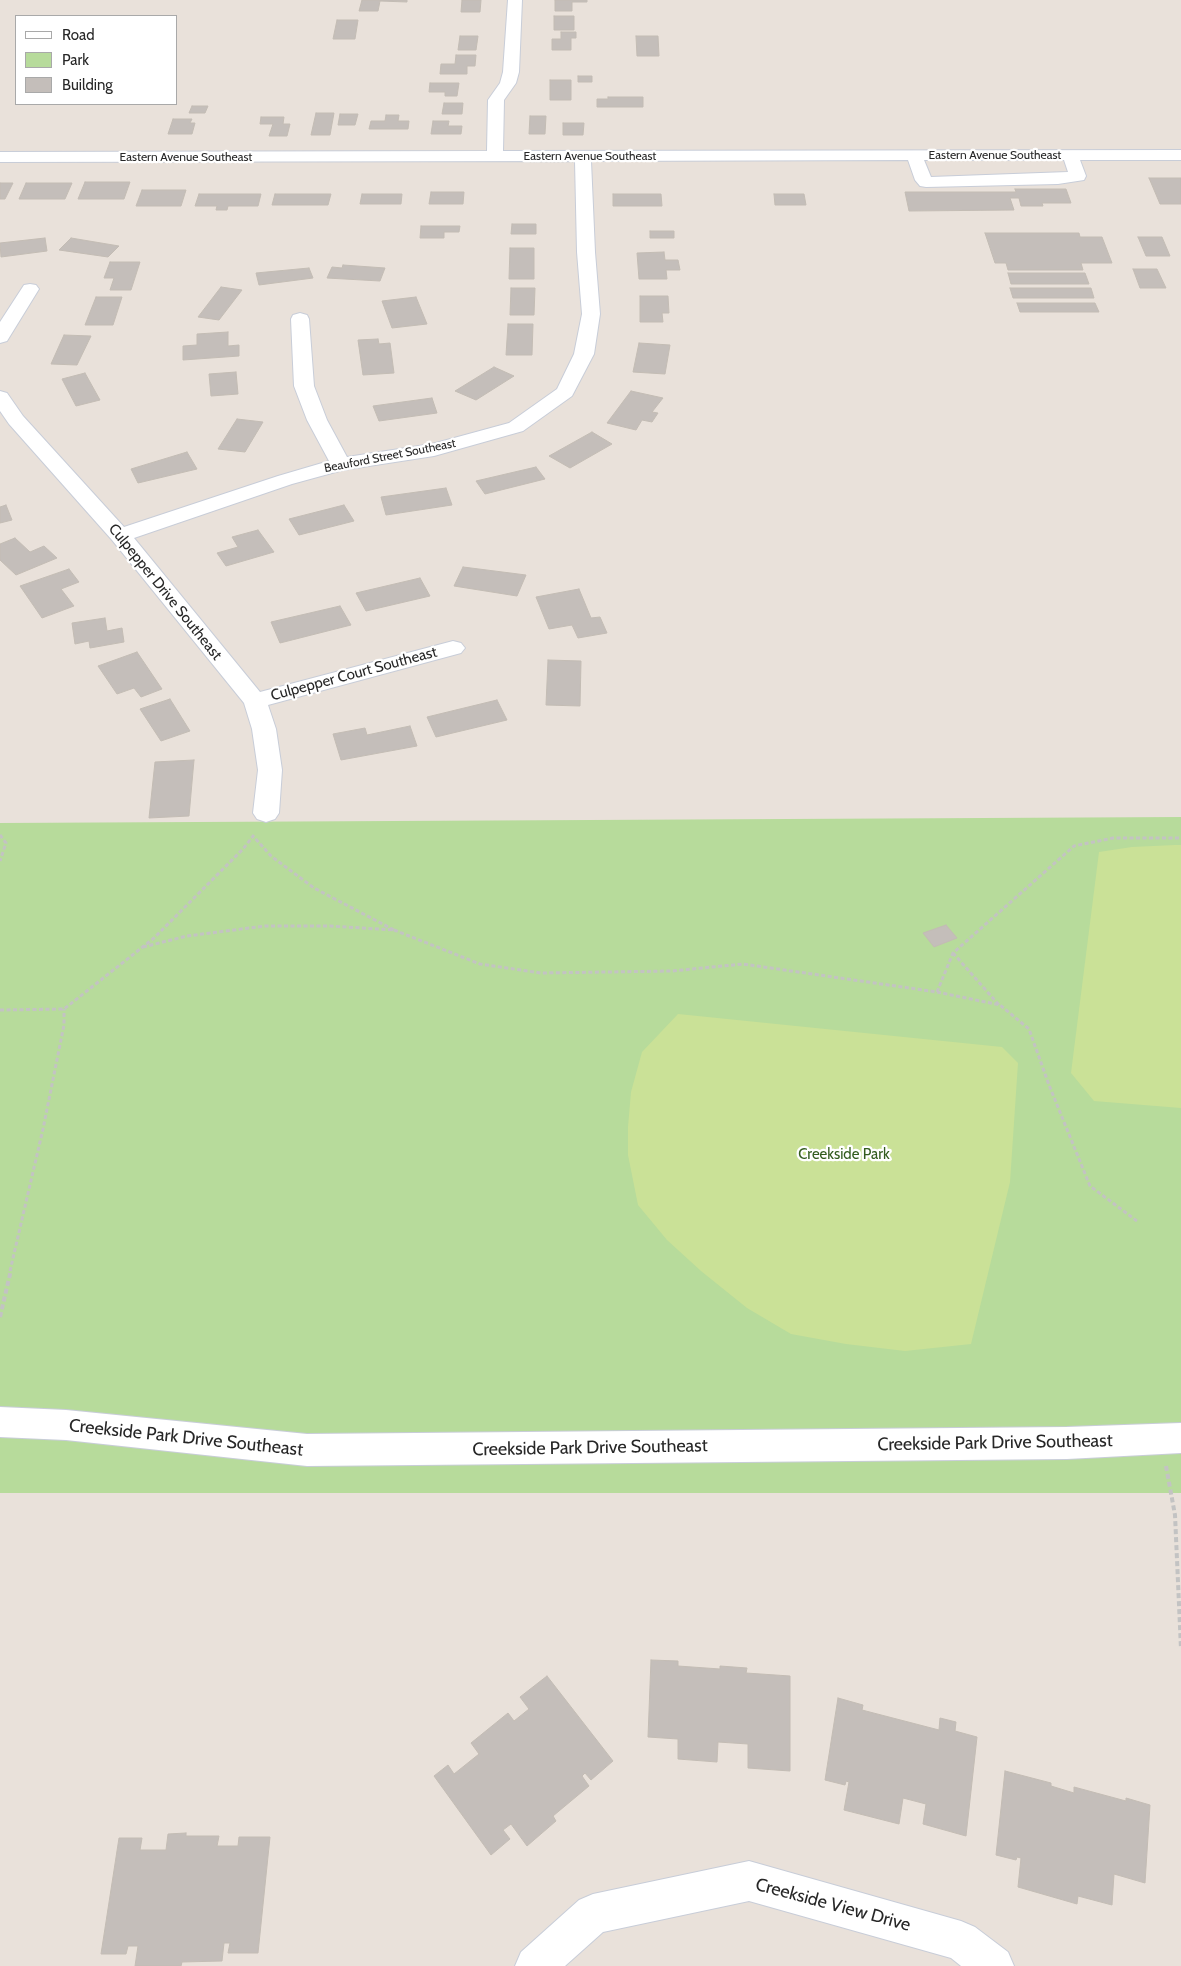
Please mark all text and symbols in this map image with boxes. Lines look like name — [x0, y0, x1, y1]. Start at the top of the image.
legend — [15, 15, 178, 105]
text: Road — [62, 26, 95, 44]
text: Park — [62, 51, 89, 69]
text: Building — [62, 76, 113, 94]
street label: Eastern Avenue Southeast — [929, 148, 1061, 162]
street label: Eastern Avenue Southeast — [524, 149, 656, 163]
street label: Eastern Avenue Southeast — [120, 150, 252, 164]
street label: Beauford Street Southeast — [323, 436, 457, 476]
street label: Culpepper Drive Southeast — [104, 520, 226, 664]
street label: Culpepper Court Southeast — [269, 643, 439, 705]
park label: Creekside Park — [798, 1146, 890, 1164]
street label: Creekside Park Drive Southeast — [68, 1415, 304, 1461]
street label: Creekside Park Drive Southeast — [877, 1430, 1113, 1456]
street label: Creekside Park Drive Southeast — [472, 1435, 708, 1461]
street label: Creekside View Drive — [753, 1874, 913, 1936]

